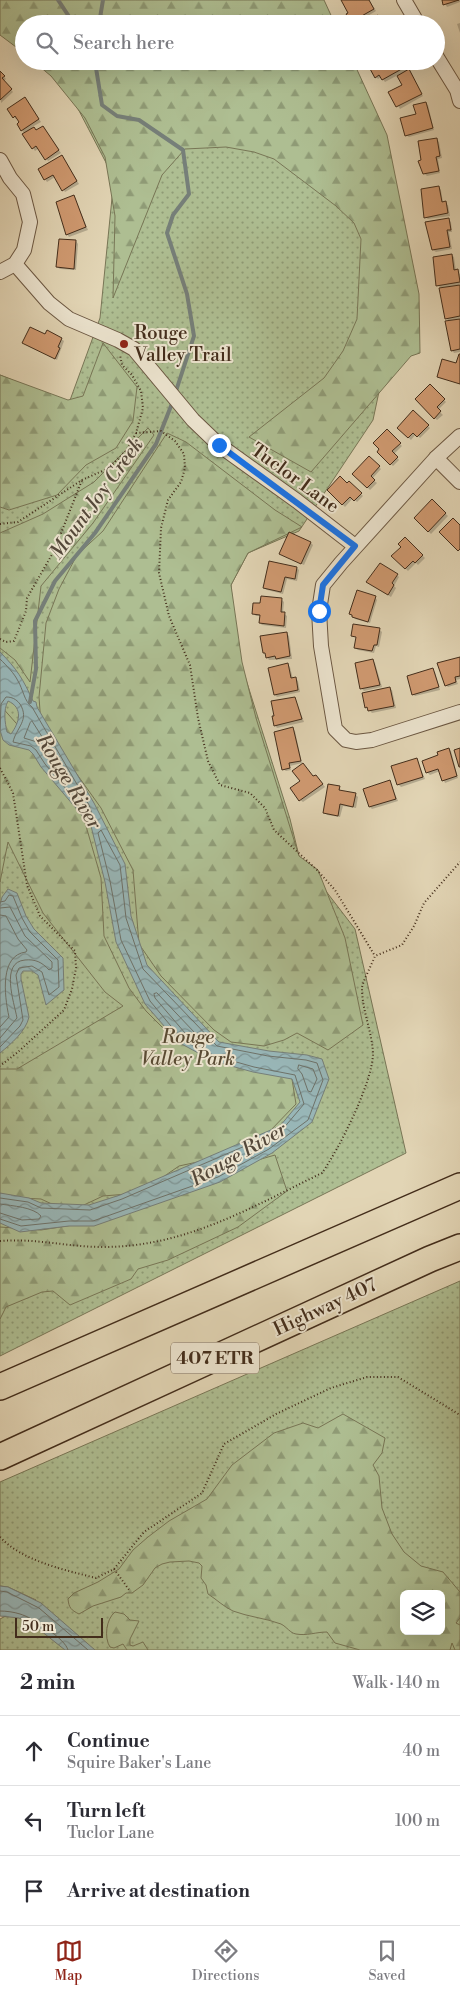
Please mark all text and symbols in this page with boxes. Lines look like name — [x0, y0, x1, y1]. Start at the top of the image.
search box — [15, 15, 445, 70]
icon: search — [33, 29, 61, 57]
text: Search here — [73, 31, 174, 55]
place label: Rouge Valley Trail — [133, 321, 232, 367]
marker: Rouge Valley Trail — [118, 338, 130, 350]
water label: Mount Joy Creek — [44, 433, 150, 565]
route end — [208, 434, 231, 457]
street label: Tuclor Lane — [246, 438, 344, 518]
route start — [308, 600, 331, 623]
water label: Rouge River — [29, 729, 107, 835]
park label: Rouge Valley Park — [141, 1025, 235, 1071]
water label: Rouge River — [185, 1117, 292, 1193]
street label: Highway 407 — [269, 1272, 381, 1341]
road number: 407 ETR — [171, 1342, 259, 1374]
map controls — [400, 1590, 445, 1635]
button: layers — [400, 1590, 445, 1635]
scale bar — [15, 1615, 102, 1638]
text: 50 m — [22, 1618, 54, 1636]
text: 2 min — [20, 1670, 75, 1696]
text: Walk · 140 m — [352, 1673, 440, 1693]
text: Continue — [67, 1729, 150, 1753]
icon: ahead — [20, 1737, 48, 1765]
text: 40 m — [403, 1741, 440, 1761]
text: Squire Baker's Lane — [67, 1753, 211, 1773]
text: Turn left — [67, 1799, 146, 1823]
icon: left — [20, 1807, 48, 1835]
text: 100 m — [395, 1811, 440, 1831]
text: Tuclor Lane — [67, 1823, 154, 1843]
icon: arrive — [20, 1877, 48, 1905]
text: Arrive at destination — [67, 1879, 250, 1903]
tab: Map — [55, 1937, 83, 1985]
tab: Directions — [192, 1937, 259, 1985]
tab: Saved — [369, 1937, 405, 1985]

